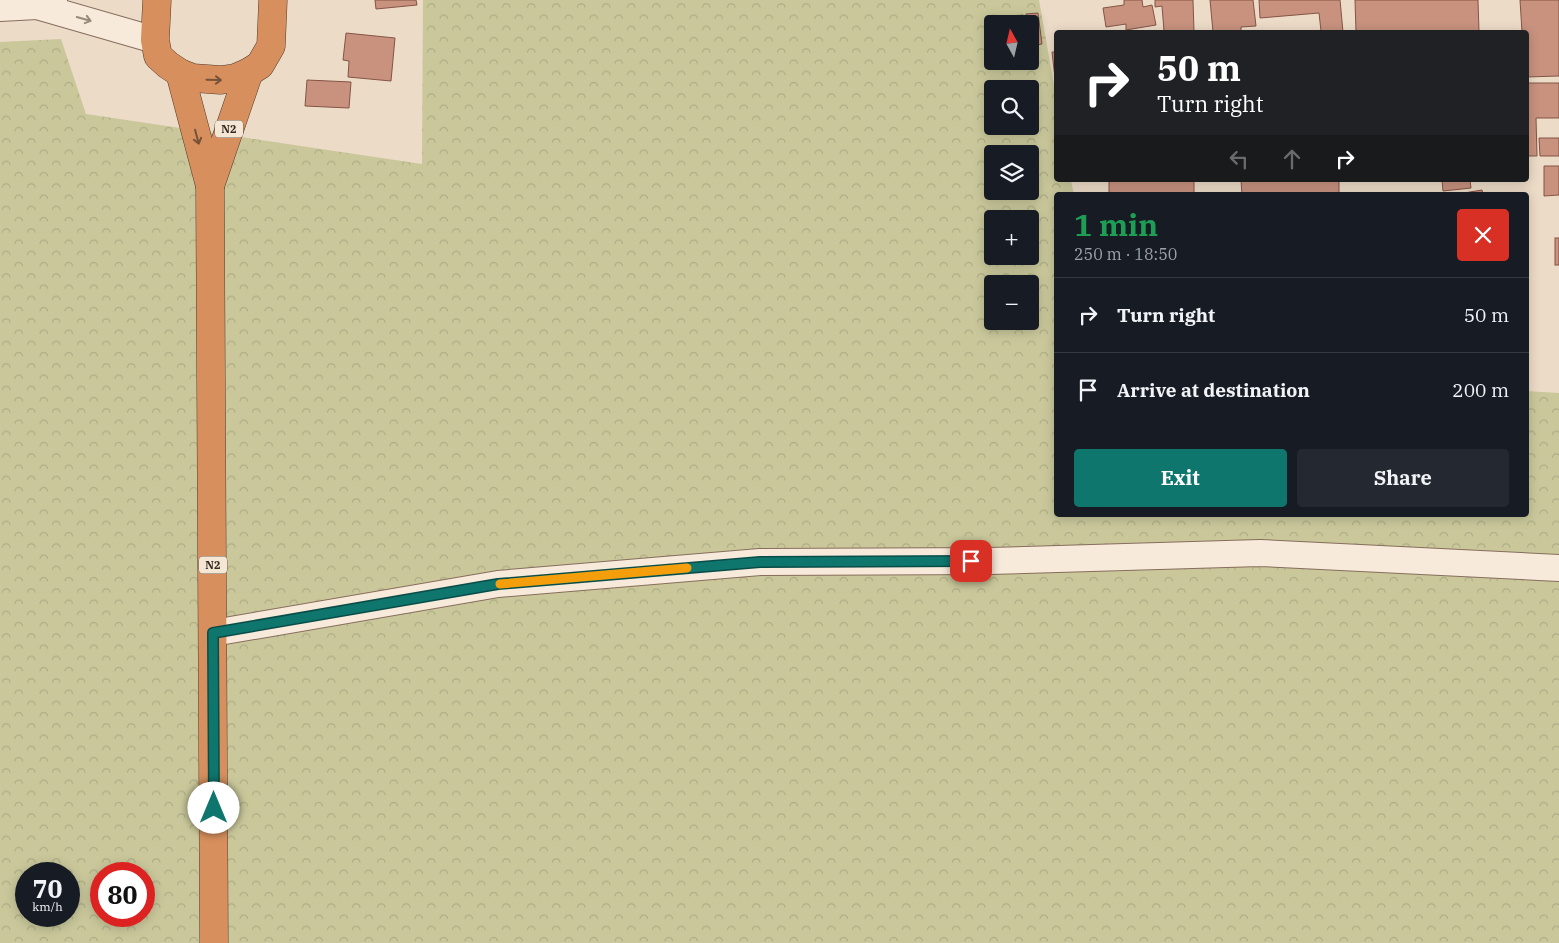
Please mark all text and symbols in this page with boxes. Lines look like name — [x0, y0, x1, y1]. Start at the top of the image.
one-way arrow — [76, 15, 92, 25]
north arrow — [984, 15, 1039, 70]
map controls — [984, 15, 1039, 330]
text: 50 m — [1157, 45, 1241, 91]
icon: right — [1074, 50, 1139, 115]
one-way arrow — [205, 75, 221, 85]
button: search — [984, 80, 1039, 135]
text: Turn right — [1157, 89, 1264, 118]
road number: N2 — [215, 120, 243, 138]
one-way arrow — [193, 129, 202, 145]
button: layers — [984, 145, 1039, 200]
icon: left — [1225, 145, 1253, 173]
icon: ahead — [1278, 145, 1306, 173]
icon: right — [1331, 145, 1359, 173]
text: 1 min — [1074, 205, 1158, 244]
button: close — [1457, 209, 1509, 261]
button: + — [984, 210, 1039, 265]
text: 250 m · 18:50 — [1074, 244, 1177, 264]
button: − — [984, 275, 1039, 330]
icon: right — [1074, 301, 1102, 329]
text: Turn right — [1117, 303, 1215, 327]
text: 50 m — [1464, 303, 1509, 327]
icon: arrive — [1074, 376, 1102, 404]
text: Arrive at destination — [1117, 378, 1310, 402]
text: 200 m — [1452, 378, 1509, 402]
button: Exit — [1074, 449, 1287, 507]
button: Share — [1297, 449, 1509, 507]
pin — [950, 540, 992, 582]
icon: arrive — [957, 547, 985, 575]
road number: N2 — [199, 556, 227, 574]
position arrow — [187, 781, 239, 833]
speed limit sign: 80 — [90, 862, 155, 927]
text: 70 — [32, 872, 63, 905]
text: km/h — [32, 899, 63, 914]

